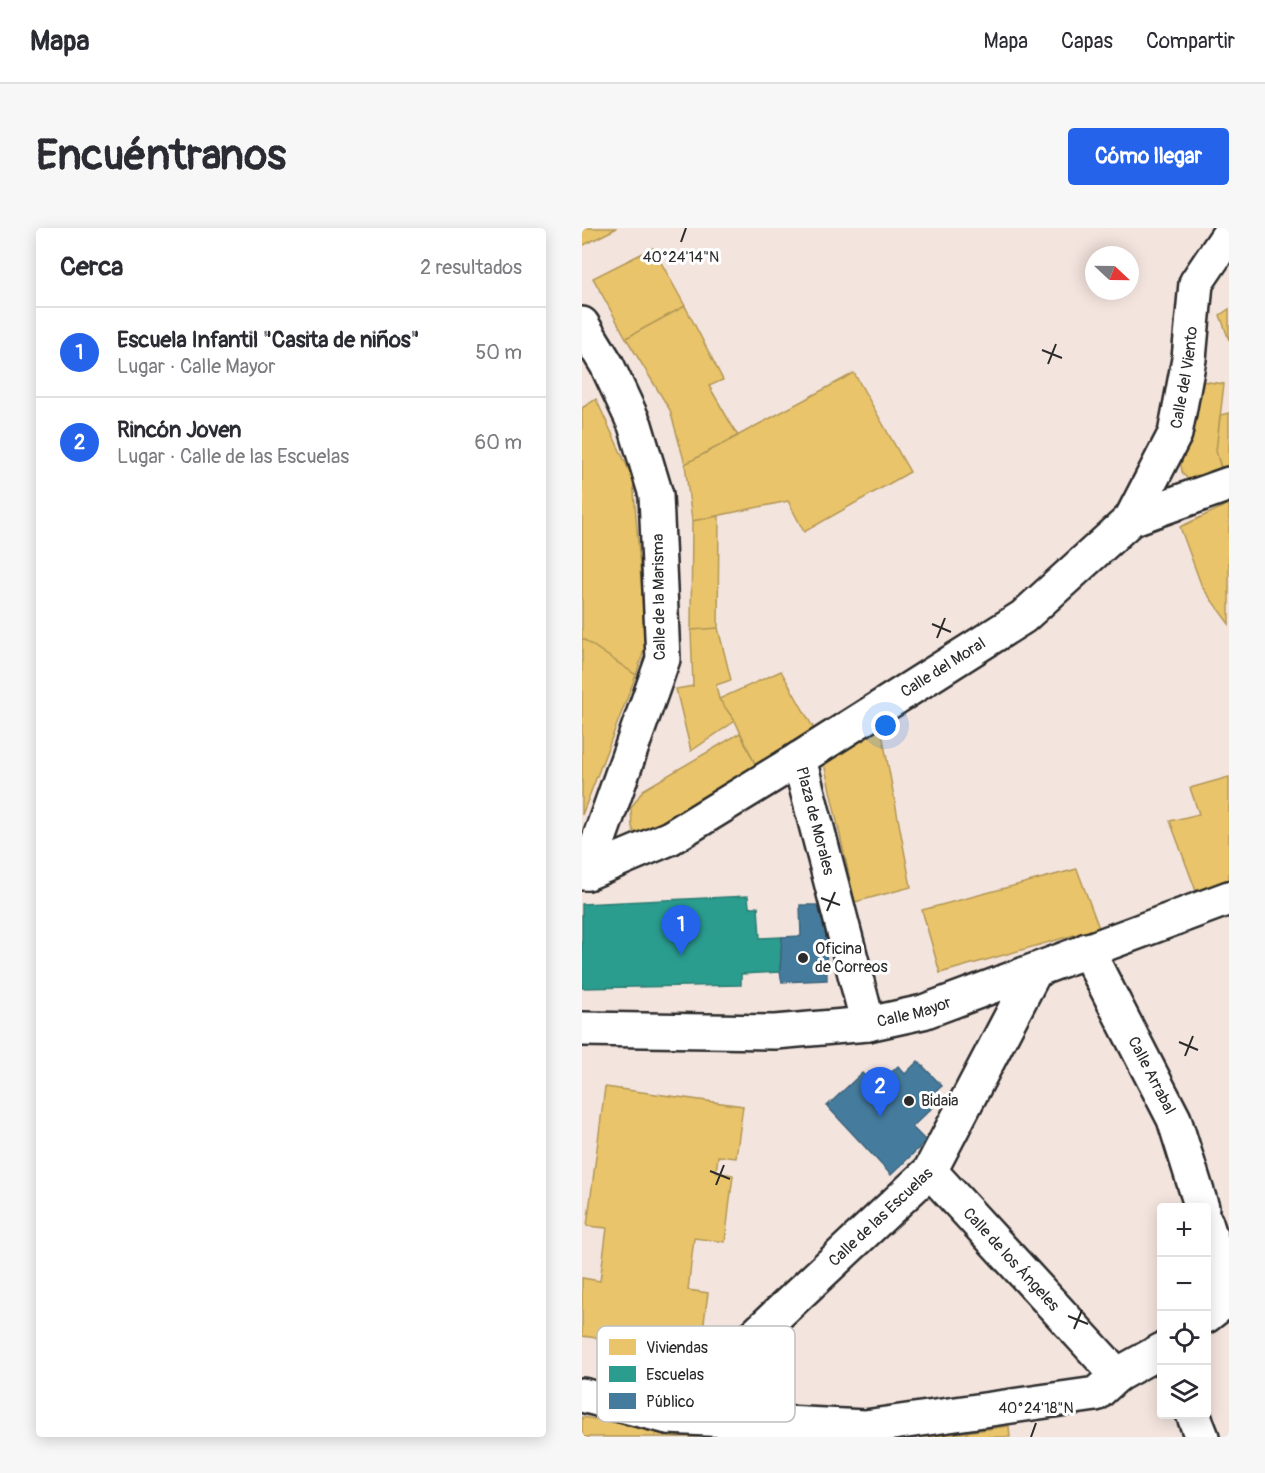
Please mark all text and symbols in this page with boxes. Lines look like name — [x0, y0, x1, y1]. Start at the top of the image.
text: Mapa — [30, 24, 89, 59]
text: Mapa — [984, 28, 1028, 55]
text: Capas — [1061, 28, 1113, 55]
text: Compartir — [1146, 28, 1235, 55]
button: Cómo llegar — [1068, 128, 1229, 185]
text: Encuéntranos — [36, 130, 286, 182]
north arrow — [1085, 246, 1139, 300]
text: 40°24'14"N — [643, 248, 719, 267]
text: Cerca — [60, 251, 123, 283]
text: 2 resultados — [420, 255, 522, 280]
street label: Calle del Viento — [1166, 325, 1202, 430]
text: Escuela Infantil "Casita de niños" — [117, 326, 420, 354]
text: 1 — [76, 340, 83, 365]
text: 50 m — [475, 340, 522, 365]
text: Lugar · Calle Mayor — [117, 354, 275, 379]
text: Rincón Joven — [117, 416, 241, 444]
text: 2 — [74, 430, 85, 455]
text: 60 m — [475, 430, 522, 455]
text: Lugar · Calle de las Escuelas — [117, 444, 349, 469]
street label: Calle de la Marisma — [648, 533, 670, 661]
street label: Calle del Moral — [897, 633, 989, 702]
your location — [871, 711, 900, 740]
street label: Plaza de Morales — [791, 765, 839, 877]
pin: 1 — [662, 906, 700, 955]
place label: Oficina de Correos — [815, 939, 888, 977]
marker: Oficina de Correos — [796, 951, 810, 965]
street label: Calle Mayor — [875, 992, 954, 1032]
street label: Calle Arrabal — [1123, 1033, 1180, 1118]
pin: 2 — [860, 1068, 900, 1117]
place label: Bidaia — [921, 1091, 958, 1111]
marker: Bidaia — [902, 1094, 916, 1108]
street label: Calle de las Escuelas — [825, 1163, 937, 1271]
map controls — [1157, 1203, 1211, 1419]
button: + — [1157, 1203, 1211, 1257]
street label: Calle de los Ángeles — [959, 1204, 1064, 1315]
button: − — [1157, 1257, 1211, 1311]
button: locate — [1157, 1311, 1211, 1365]
legend — [597, 1326, 795, 1422]
text: Viviendas — [646, 1338, 708, 1358]
text: Escuelas — [646, 1365, 704, 1385]
button: layers — [1157, 1365, 1211, 1419]
text: Público — [646, 1392, 695, 1412]
text: 40°24'18"N — [998, 1399, 1074, 1418]

